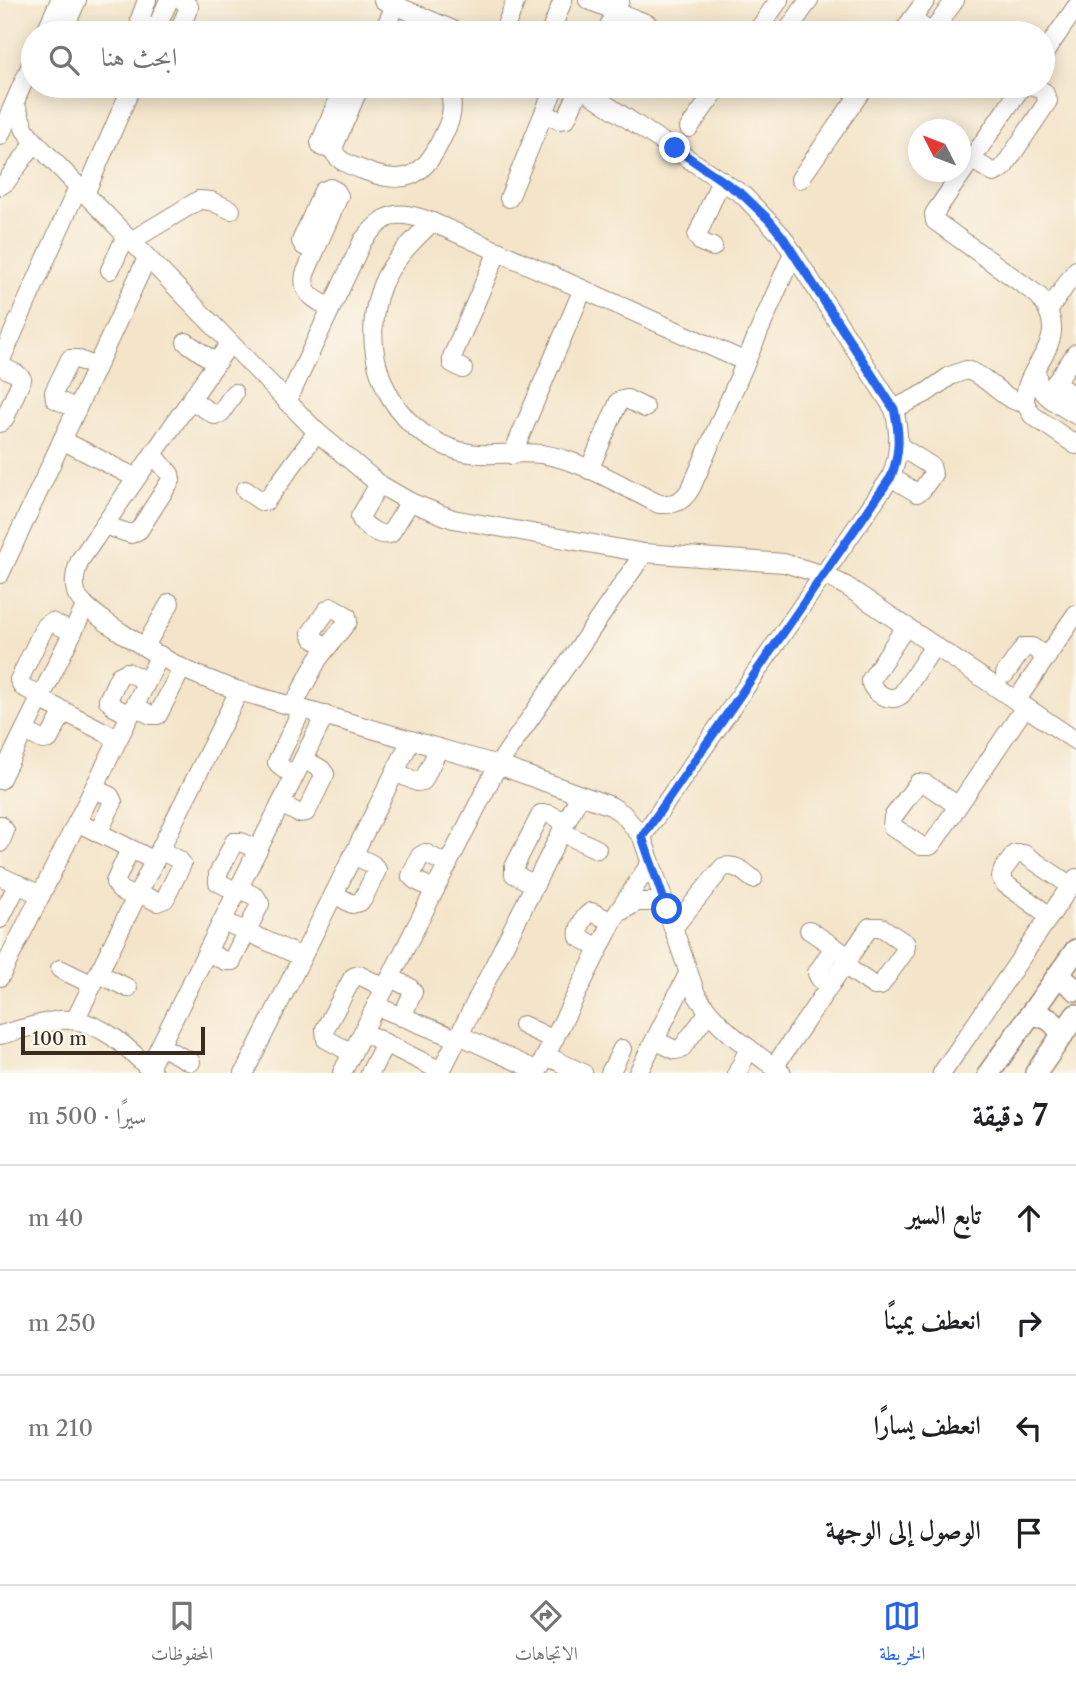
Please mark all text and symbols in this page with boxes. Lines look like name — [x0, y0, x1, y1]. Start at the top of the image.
search box — [21, 21, 1055, 98]
icon: search — [45, 41, 83, 79]
text: ابحث هنا — [101, 41, 177, 73]
north arrow — [908, 119, 971, 182]
route end — [659, 132, 690, 163]
route start — [651, 893, 682, 924]
scale bar — [21, 1024, 205, 1056]
text: 100 m — [32, 1027, 87, 1050]
text: 7 دقيقة — [972, 1097, 1048, 1134]
text: سيرًا · 500 m — [28, 1102, 147, 1130]
text: تابع السير — [907, 1199, 981, 1231]
icon: ahead — [1010, 1199, 1048, 1237]
text: 40 m — [28, 1204, 83, 1232]
text: انعطف يمينًا — [884, 1304, 981, 1336]
icon: right — [1010, 1304, 1048, 1342]
text: 250 m — [28, 1309, 96, 1337]
text: انعطف يسارًا — [873, 1409, 981, 1441]
icon: left — [1010, 1409, 1048, 1447]
text: 210 m — [28, 1414, 93, 1442]
text: الوصول إلى الوجهة — [826, 1514, 981, 1546]
icon: arrive — [1010, 1514, 1048, 1552]
tab: المحفوظات — [151, 1597, 213, 1672]
tab: الاتجاهات — [514, 1597, 578, 1672]
tab: الخريطة — [879, 1597, 925, 1672]

